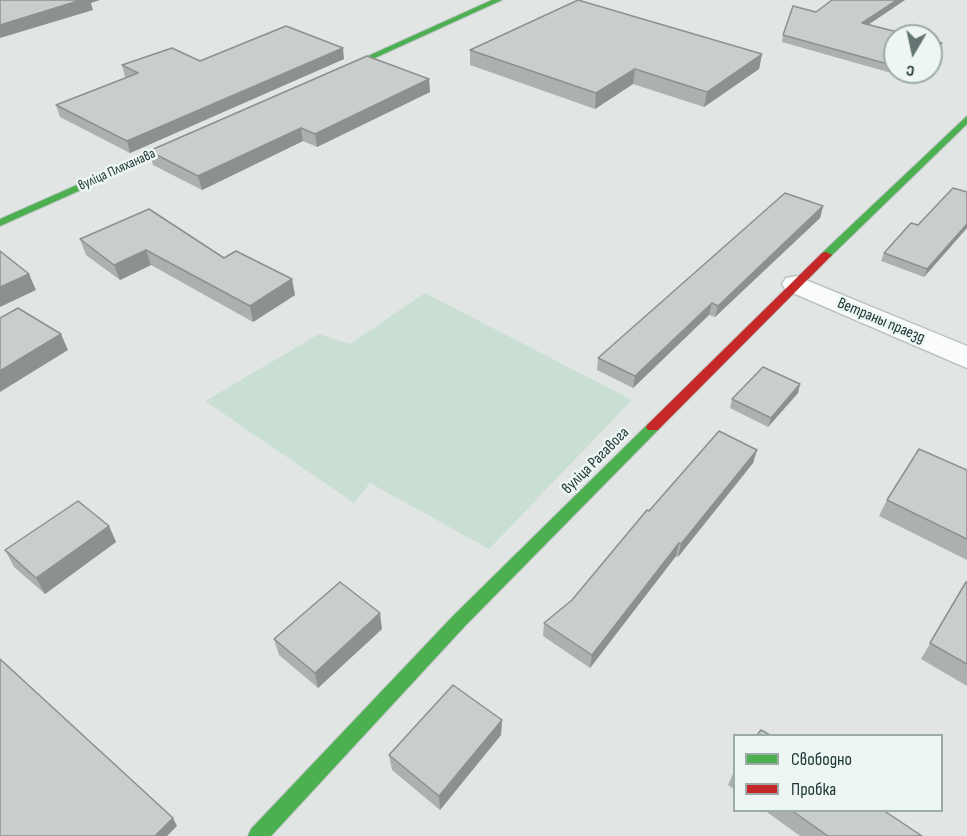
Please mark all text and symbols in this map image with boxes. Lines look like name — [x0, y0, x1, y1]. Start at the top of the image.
north arrow — [883, 24, 943, 84]
text: С — [905, 60, 916, 80]
street label: вуліца Пляханава — [76, 146, 158, 194]
street label: Ветраны праезд — [834, 294, 928, 348]
street label: вуліца Рагавога — [558, 423, 634, 499]
legend — [733, 734, 943, 812]
text: Свободно — [791, 749, 852, 770]
text: Пробка — [791, 779, 836, 800]

